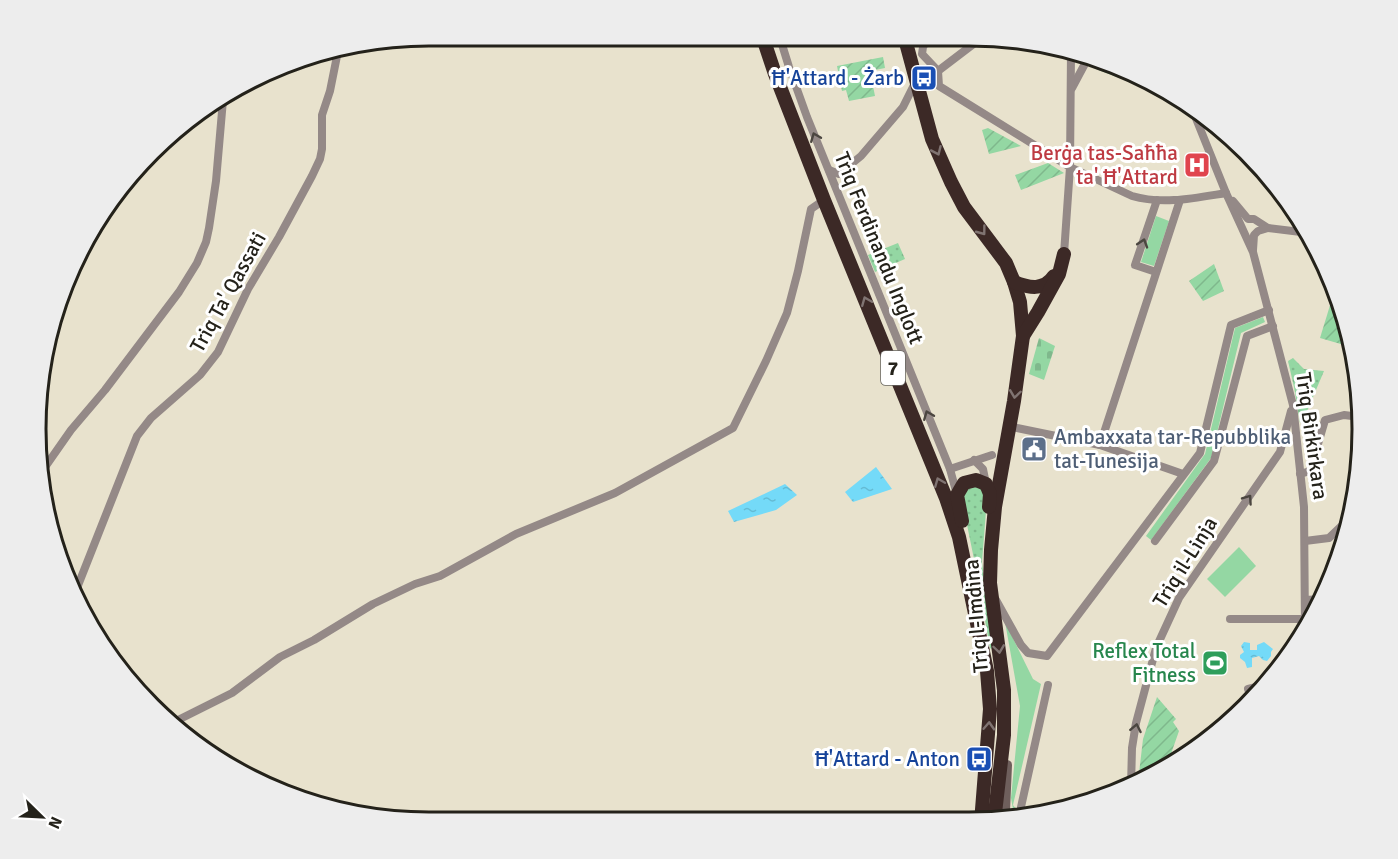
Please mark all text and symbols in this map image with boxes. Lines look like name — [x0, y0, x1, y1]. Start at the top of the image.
bus stop icon: Ħ'Attard - Żarb — [909, 63, 939, 93]
place label: Ħ'Attard - Żarb — [771, 65, 904, 91]
one-way arrow — [810, 132, 822, 143]
place label: Berġa tas-Saħħa ta' Ħ'Attard — [1030, 140, 1178, 190]
one-way arrow — [930, 144, 942, 155]
street label: Triq Ferdinandu Inglott — [829, 148, 929, 348]
hospital icon: Berġa tas-Saħħa ta' Ħ'Attard — [1182, 150, 1212, 180]
one-way arrow — [975, 224, 986, 235]
street label: Triq Ta' Qassati — [184, 227, 272, 357]
one-way arrow — [1135, 238, 1148, 249]
one-way arrow — [861, 296, 873, 307]
road number: 7 — [881, 351, 905, 385]
street label: Triq Birkirkara — [1290, 371, 1334, 501]
one-way arrow — [1009, 390, 1021, 399]
one-way arrow — [923, 410, 935, 421]
place label: Ambaxxata tar-Repubblika tat-Tunesija — [1054, 424, 1291, 474]
public building icon: Ambaxxata tar-Repubblika tat-Tunesija — [1019, 434, 1049, 464]
one-way arrow — [934, 477, 947, 487]
one-way arrow — [1240, 494, 1251, 505]
street label: Triq il-Linja — [1147, 512, 1223, 612]
street label: Triq l-Imdina — [958, 558, 994, 674]
place label: Reflex Total Fitness — [1092, 638, 1196, 688]
one-way arrow — [992, 645, 1004, 654]
sports icon: Reflex Total Fitness — [1200, 648, 1230, 678]
one-way arrow — [982, 721, 995, 730]
one-way arrow — [1128, 723, 1141, 733]
bus stop icon: Ħ'Attard - Anton — [964, 744, 994, 774]
place label: Ħ'Attard - Anton — [814, 746, 960, 772]
north arrow — [12, 787, 72, 847]
text: N — [43, 814, 66, 832]

